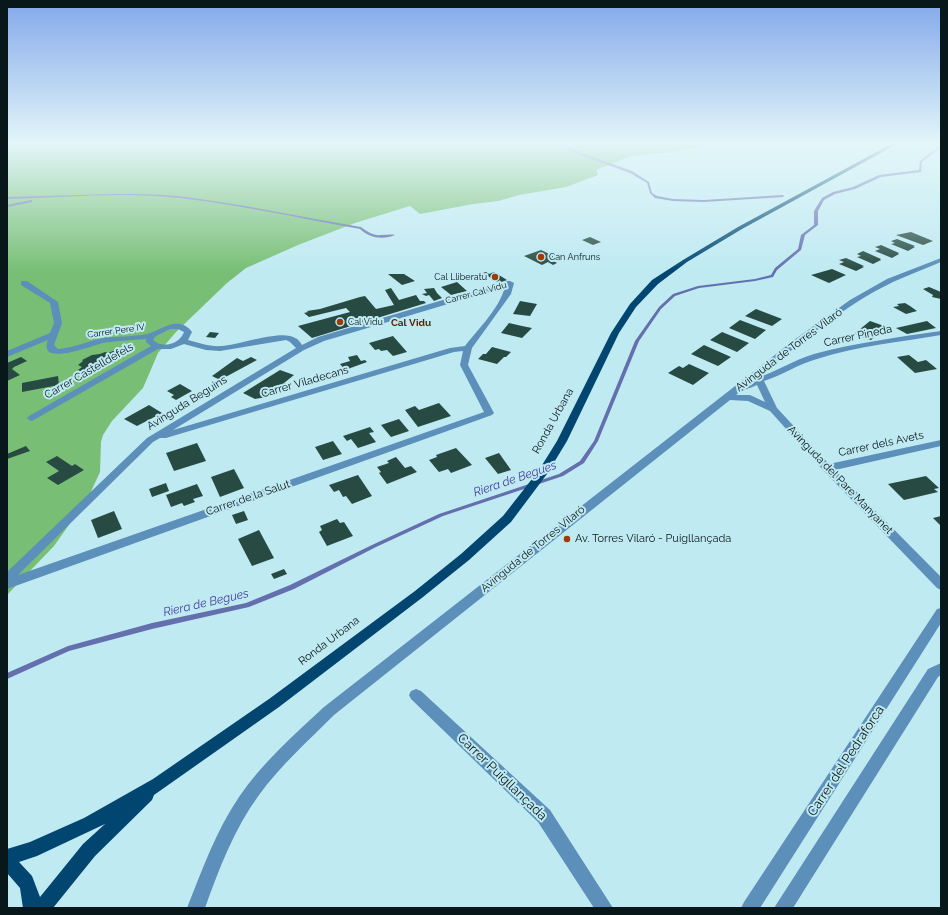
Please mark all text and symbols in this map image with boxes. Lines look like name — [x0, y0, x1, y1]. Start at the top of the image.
marker: Can Anfruns — [536, 252, 546, 262]
place label: Can Anfruns — [549, 252, 600, 262]
place label: Cal Lliberatu — [434, 272, 487, 282]
marker: Cal Lliberatu — [490, 272, 500, 282]
street label: Carrer Cal Vidu — [444, 280, 508, 306]
street label: Avinguda de Torres Vilaró — [733, 306, 845, 394]
marker: Cal Vidu — [335, 317, 345, 327]
place label: Cal Vidu — [348, 317, 383, 327]
district label: Cal Vidu — [391, 317, 431, 329]
street label: Carrer Pere IV — [87, 322, 145, 340]
street label: Carrer Pineda — [823, 322, 893, 350]
street label: Carrer Castelldefels — [42, 340, 136, 402]
street label: Carrer Viladecans — [260, 363, 350, 401]
street label: Avinguda Beguins — [145, 373, 229, 433]
street label: Ronda Urbana — [530, 386, 576, 456]
street label: Avinguda del Pare Manyanet — [785, 423, 895, 537]
street label: Carrer dels Avets — [837, 429, 925, 459]
water label: Riera de Begues — [471, 458, 559, 500]
street label: Carrer de la Salut — [204, 477, 292, 519]
street label: Avinguda de Torres Vilaró — [478, 503, 588, 595]
place label: Av. Torres Vilaró - Puigllançada — [575, 532, 731, 546]
marker: Av. Torres Vilaró - Puigllançada — [562, 534, 572, 544]
water label: Riera de Begues — [162, 586, 250, 620]
street label: Ronda Urbana — [296, 614, 362, 668]
street label: Carrer del Pedraforca — [804, 703, 888, 819]
street label: Carrer Puigllançada — [454, 730, 550, 824]

